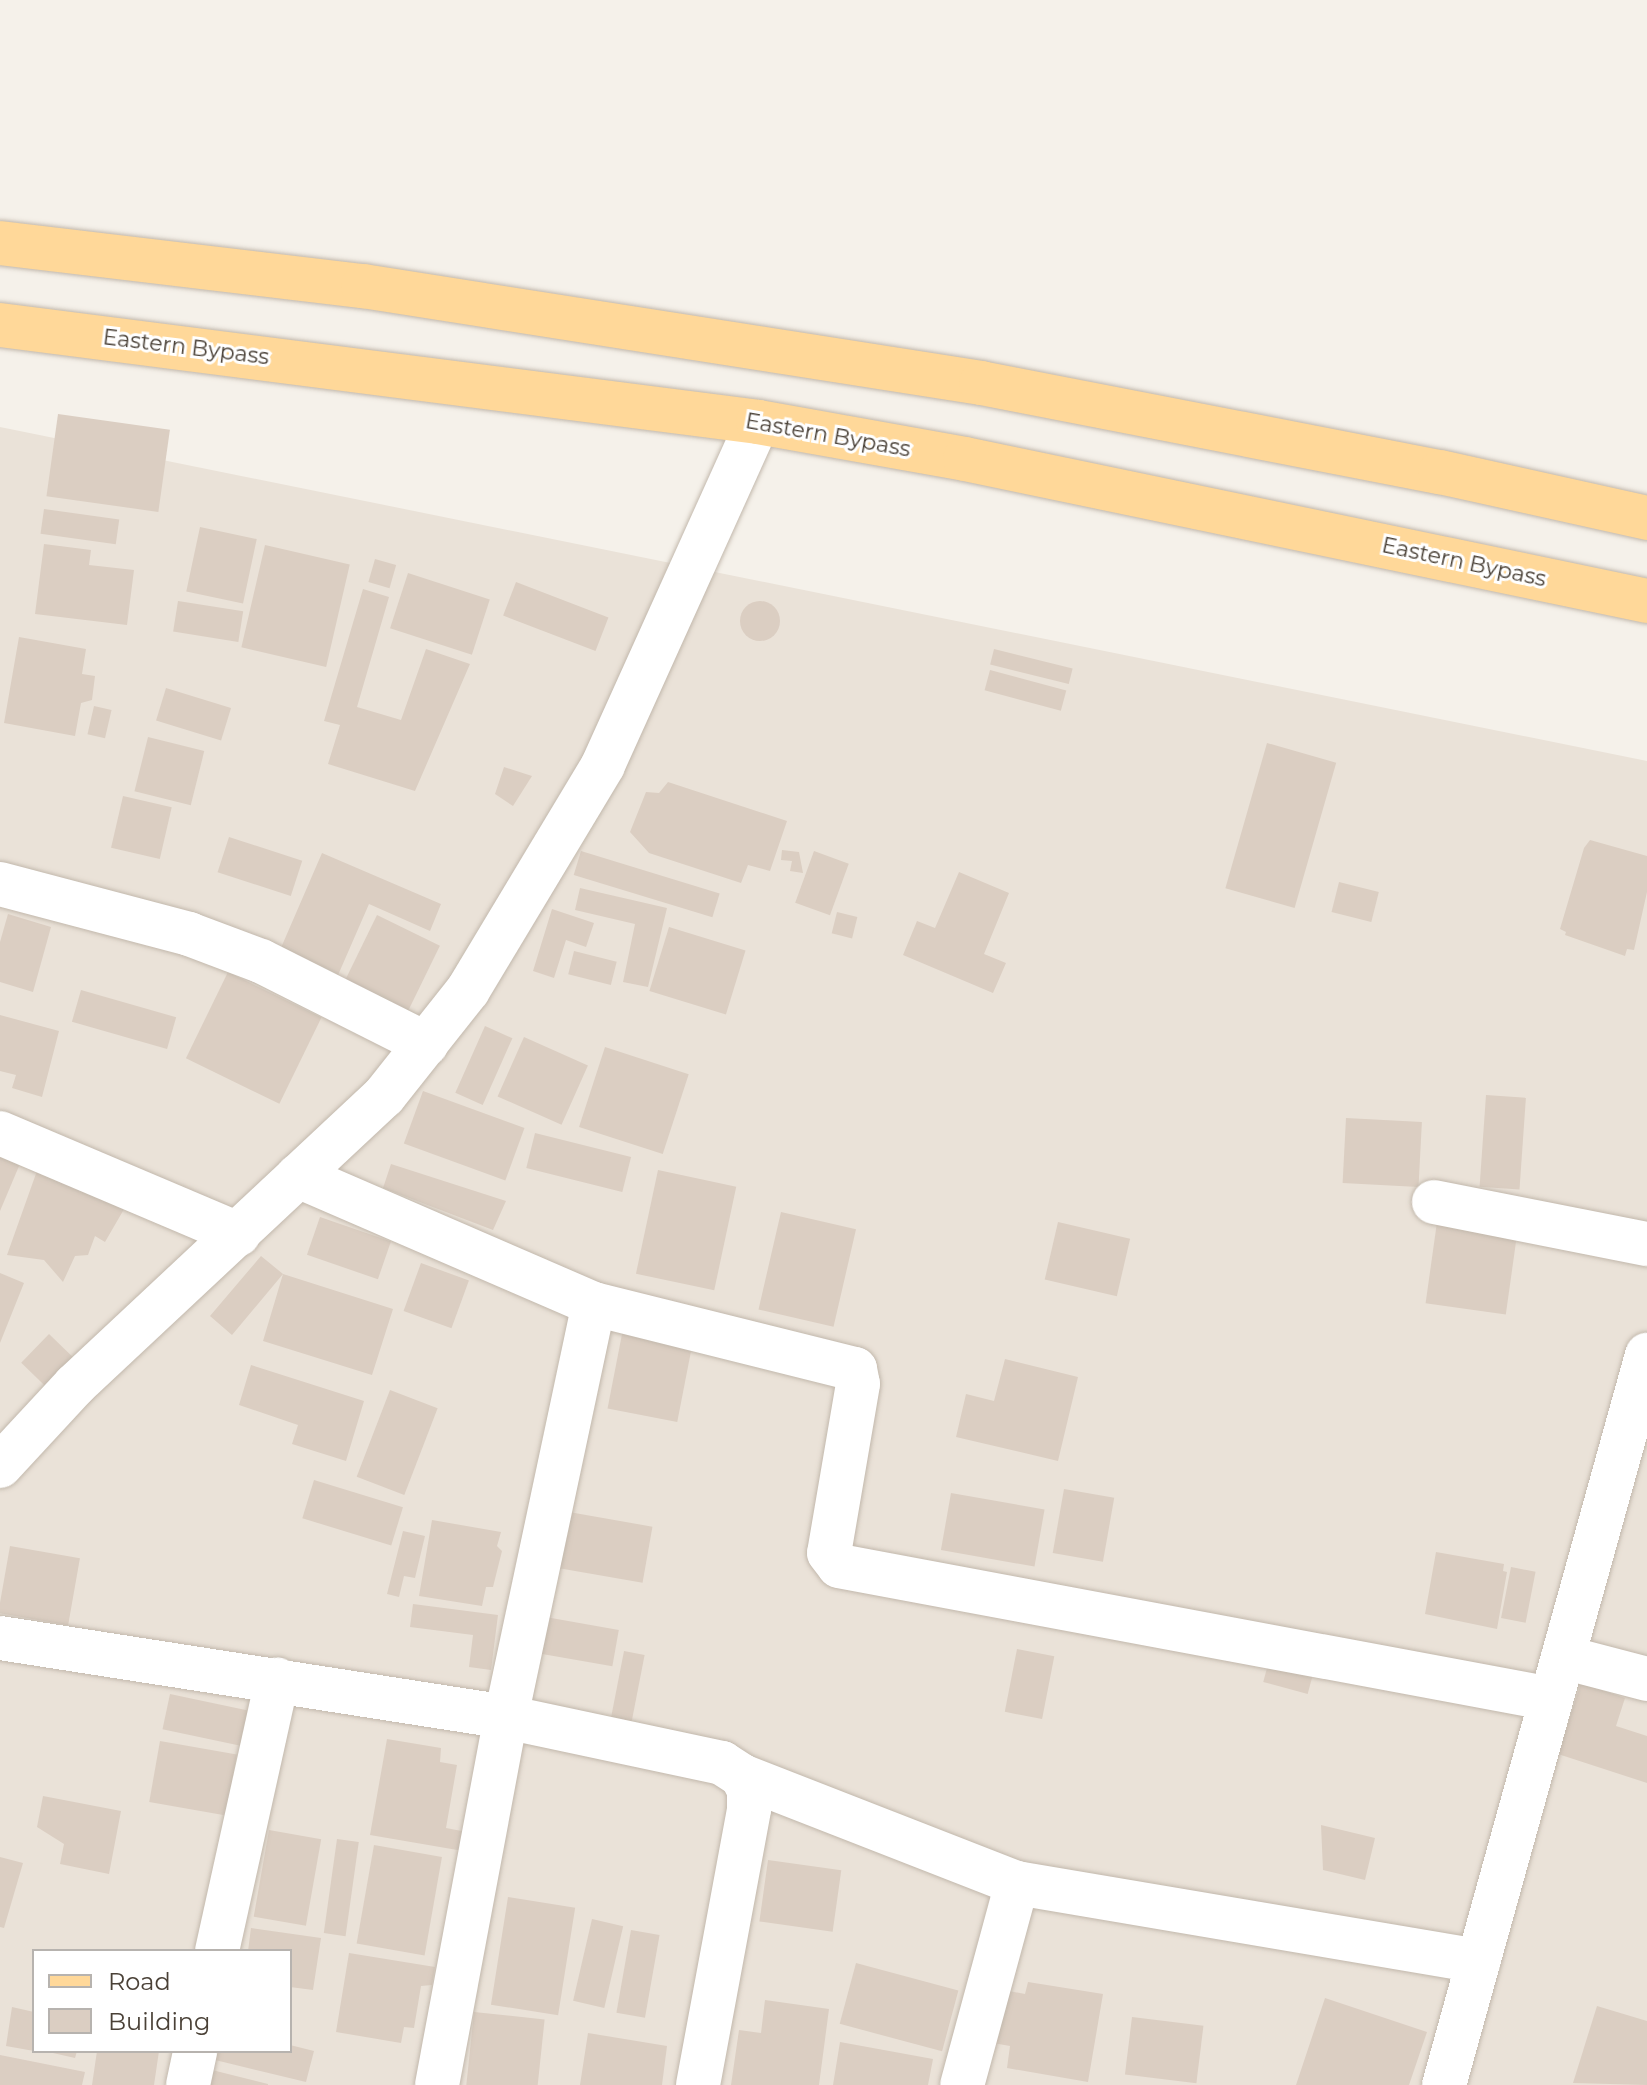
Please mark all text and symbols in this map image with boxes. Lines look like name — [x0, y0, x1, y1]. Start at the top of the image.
street label: Eastern Bypass — [101, 324, 271, 370]
street label: Eastern Bypass — [743, 407, 913, 463]
street label: Eastern Bypass — [1380, 532, 1548, 592]
legend — [32, 1949, 292, 2053]
text: Road — [108, 1967, 171, 1996]
text: Building — [108, 2007, 211, 2036]

